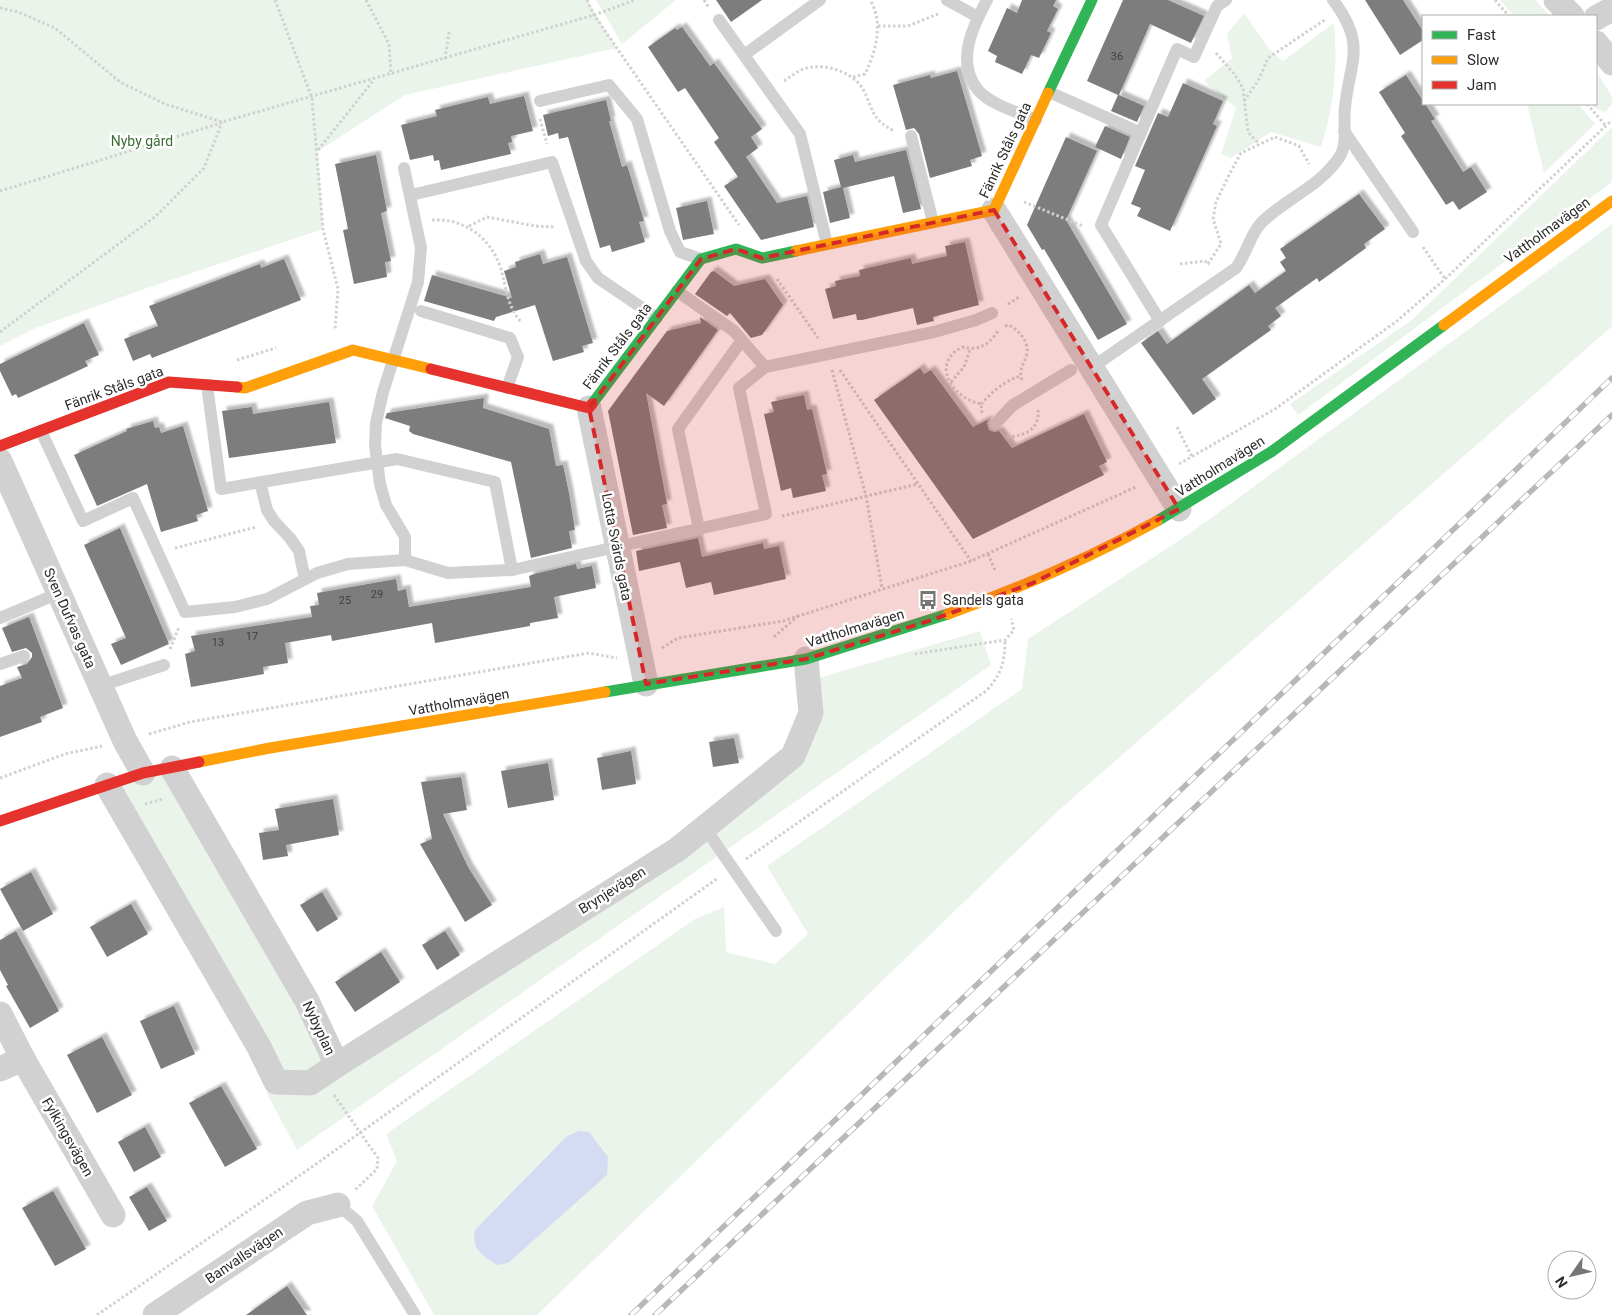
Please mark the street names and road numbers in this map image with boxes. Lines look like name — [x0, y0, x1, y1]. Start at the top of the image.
street label: Fänrik Ståls gata — [976, 100, 1034, 200]
street label: Vattholmavägen — [1501, 194, 1593, 266]
street label: Fänrik Ståls gata — [579, 300, 655, 392]
street label: Fänrik Ståls gata — [62, 363, 166, 413]
street label: Vattholmavägen — [1173, 432, 1267, 500]
street label: Lotta Svärds gata — [599, 492, 635, 602]
street label: Sven Dufvas gata — [41, 565, 99, 671]
street label: Vattholmavägen — [804, 606, 906, 650]
street label: Vattholmavägen — [408, 685, 510, 719]
street label: Brynjevägen — [576, 863, 648, 917]
street label: Nybyplan — [300, 998, 338, 1058]
street label: Fylkingsvägen — [39, 1095, 97, 1179]
street label: Banvallsvägen — [202, 1223, 286, 1287]

